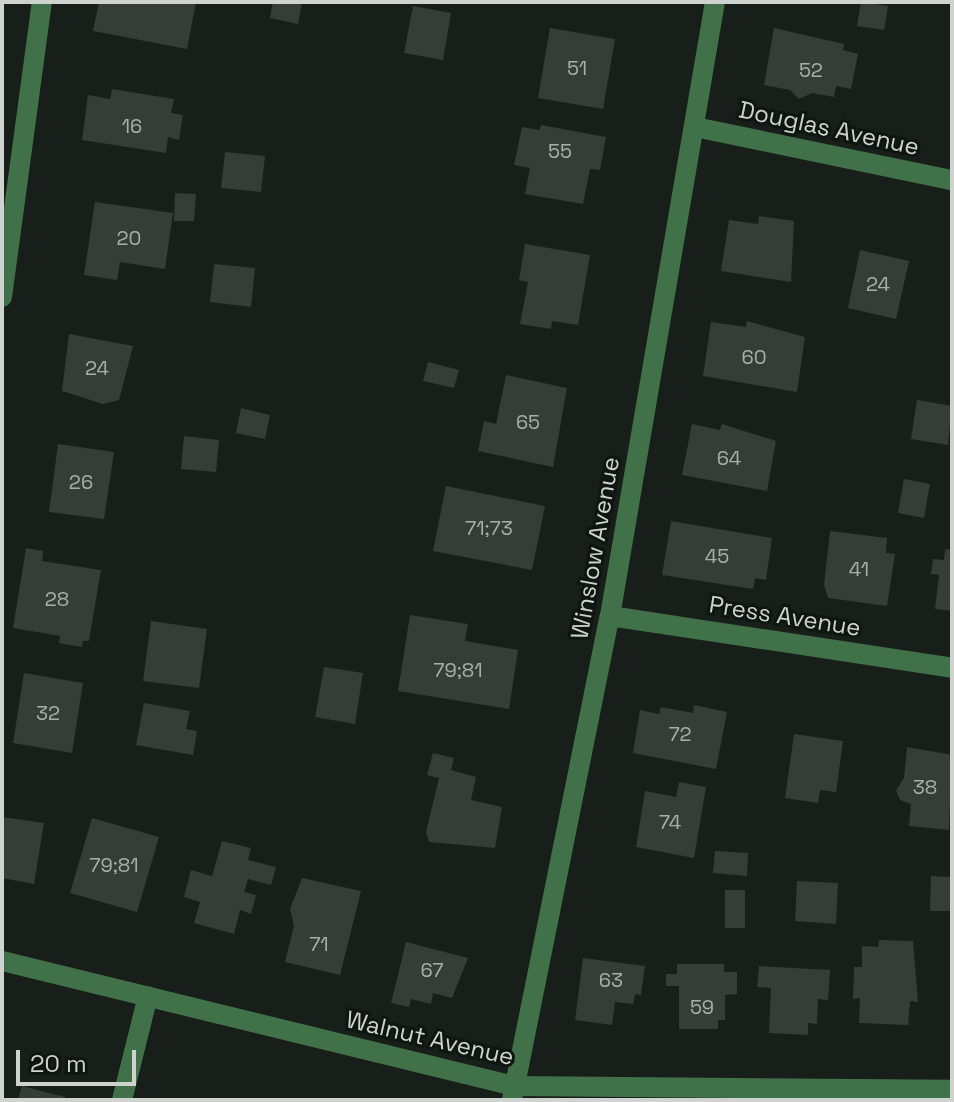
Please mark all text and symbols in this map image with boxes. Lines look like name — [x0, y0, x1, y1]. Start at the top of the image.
house number: 51 — [567, 56, 587, 80]
house number: 52 — [799, 58, 823, 82]
street label: Douglas Avenue — [736, 95, 922, 161]
house number: 16 — [122, 114, 142, 138]
house number: 55 — [548, 139, 572, 163]
house number: 20 — [117, 226, 141, 250]
house number: 24 — [866, 272, 890, 296]
house number: 60 — [741, 345, 767, 369]
house number: 24 — [85, 356, 109, 380]
house number: 65 — [516, 410, 540, 434]
house number: 64 — [717, 446, 741, 470]
street label: Winslow Avenue — [565, 454, 625, 642]
house number: 26 — [69, 470, 93, 494]
house number: 71;73 — [465, 516, 513, 540]
house number: 45 — [705, 544, 729, 568]
house number: 41 — [849, 557, 869, 581]
house number: 28 — [45, 587, 69, 611]
street label: Press Avenue — [707, 590, 863, 642]
house number: 79;81 — [433, 658, 483, 682]
house number: 32 — [36, 701, 60, 725]
house number: 72 — [668, 722, 692, 746]
house number: 38 — [913, 775, 937, 799]
house number: 74 — [659, 810, 681, 834]
house number: 79;81 — [89, 853, 139, 877]
house number: 71 — [309, 932, 329, 956]
house number: 67 — [420, 958, 444, 982]
house number: 63 — [599, 968, 623, 992]
house number: 59 — [690, 995, 714, 1019]
street label: Walnut Avenue — [343, 1005, 517, 1071]
scale bar — [20, 1034, 140, 1084]
text: 20 m — [30, 1048, 87, 1079]

